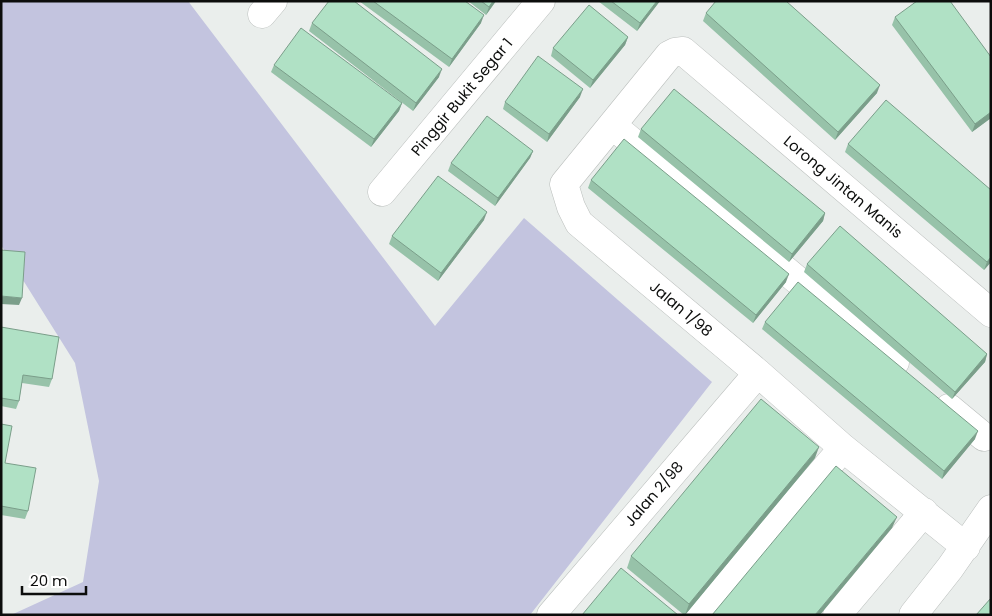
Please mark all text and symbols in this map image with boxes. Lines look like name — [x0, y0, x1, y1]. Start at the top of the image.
street label: Pinggir Bukit Segar 1 — [406, 33, 517, 160]
street label: Lorong Jintan Manis — [779, 130, 908, 243]
street label: Jalan 1/98 — [645, 276, 717, 341]
street label: Jalan 2/98 — [619, 457, 688, 531]
scale bar — [22, 564, 86, 596]
text: 20 m — [30, 570, 68, 591]

